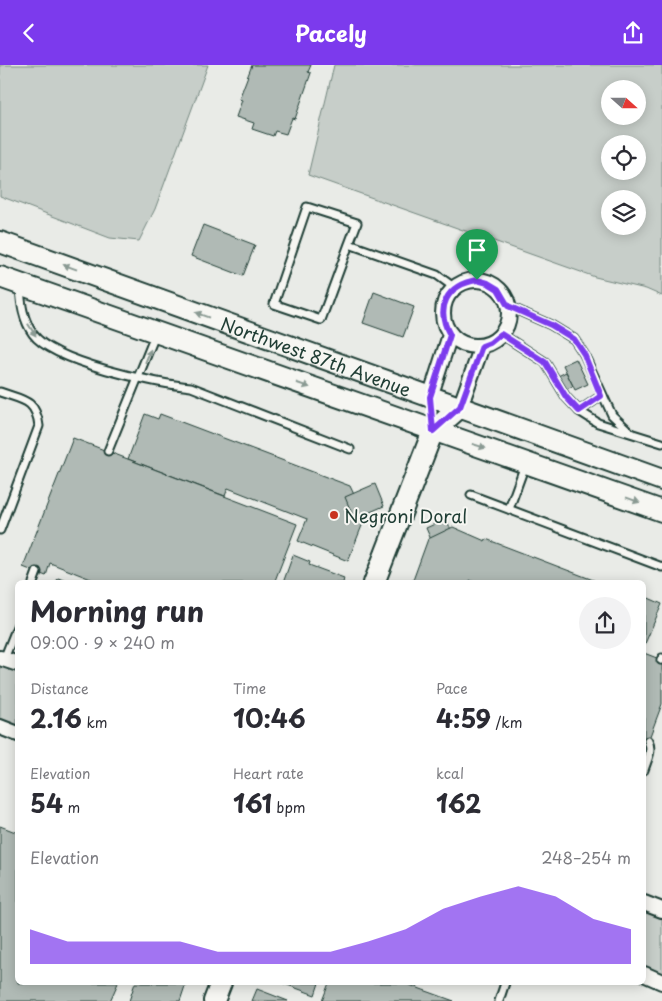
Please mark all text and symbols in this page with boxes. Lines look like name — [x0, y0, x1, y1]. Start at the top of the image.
text: Pacely — [295, 16, 367, 49]
icon: back — [15, 19, 43, 47]
icon: share — [619, 19, 647, 47]
north arrow — [601, 80, 646, 125]
map controls — [601, 80, 646, 235]
button: locate — [601, 135, 646, 180]
button: layers — [601, 190, 646, 235]
pin — [456, 229, 498, 280]
icon: arrive — [463, 236, 491, 264]
one-way arrow — [62, 263, 77, 270]
street label: Northwest 87th Avenue — [217, 309, 415, 402]
one-way arrow — [195, 311, 210, 318]
one-way arrow — [27, 324, 36, 337]
one-way arrow — [144, 349, 152, 363]
one-way arrow — [295, 382, 310, 390]
one-way arrow — [472, 443, 487, 451]
one-way arrow — [625, 497, 640, 504]
place label: Negroni Doral — [344, 502, 467, 529]
marker: Negroni Doral — [328, 509, 340, 521]
text: Morning run — [30, 589, 204, 632]
button: share — [579, 597, 631, 649]
text: 09:00 · 9 × 240 m — [30, 630, 175, 654]
text: Distance — [30, 678, 89, 699]
text: Time — [233, 678, 266, 699]
text: Pace — [436, 678, 468, 699]
text: 2.16 — [30, 699, 82, 737]
text: 10:46 — [233, 699, 306, 737]
text: 4:59 — [436, 699, 491, 737]
text: km — [82, 712, 108, 733]
text: /km — [491, 712, 522, 733]
text: Elevation — [30, 763, 90, 784]
text: Heart rate — [233, 763, 304, 784]
text: kcal — [436, 763, 464, 784]
text: 54 — [30, 784, 63, 822]
text: 161 — [233, 784, 272, 822]
text: 162 — [436, 784, 481, 822]
text: m — [63, 797, 80, 818]
text: bpm — [272, 797, 306, 818]
text: Elevation — [30, 845, 99, 869]
text: 248–254 m — [541, 845, 631, 869]

